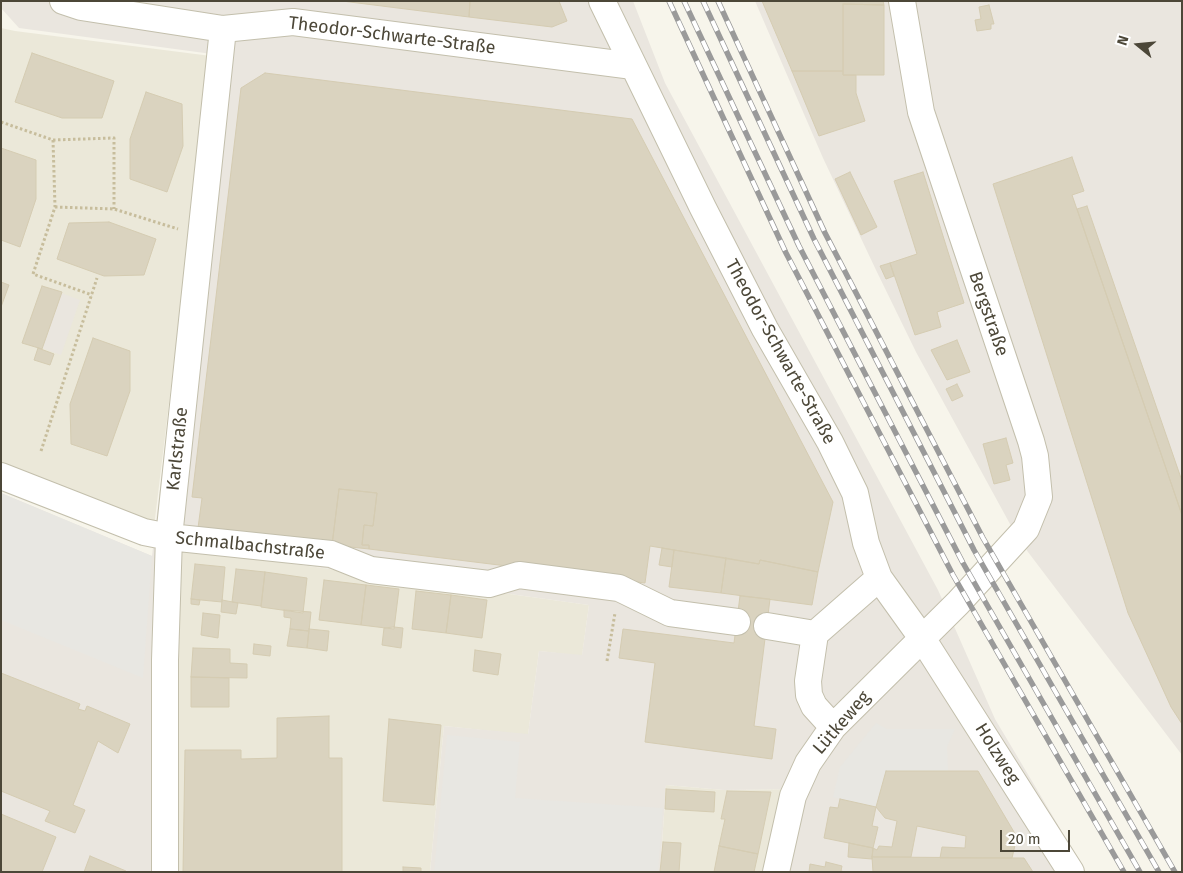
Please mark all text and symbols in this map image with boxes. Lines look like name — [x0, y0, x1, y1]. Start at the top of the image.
street label: Theodor-Schwarte-Straße — [287, 13, 497, 59]
north arrow — [1113, 20, 1163, 70]
text: N — [1114, 34, 1133, 47]
street label: Theodor-Schwarte-Straße — [720, 256, 840, 448]
street label: Bergstraße — [963, 269, 1013, 359]
street label: Karlstraße — [163, 406, 193, 492]
street label: Schmalbachstraße — [174, 527, 326, 565]
street label: Lütkeweg — [809, 687, 875, 759]
street label: Holzweg — [970, 719, 1024, 789]
scale bar — [1003, 820, 1073, 852]
text: 20 m — [1008, 830, 1041, 848]

